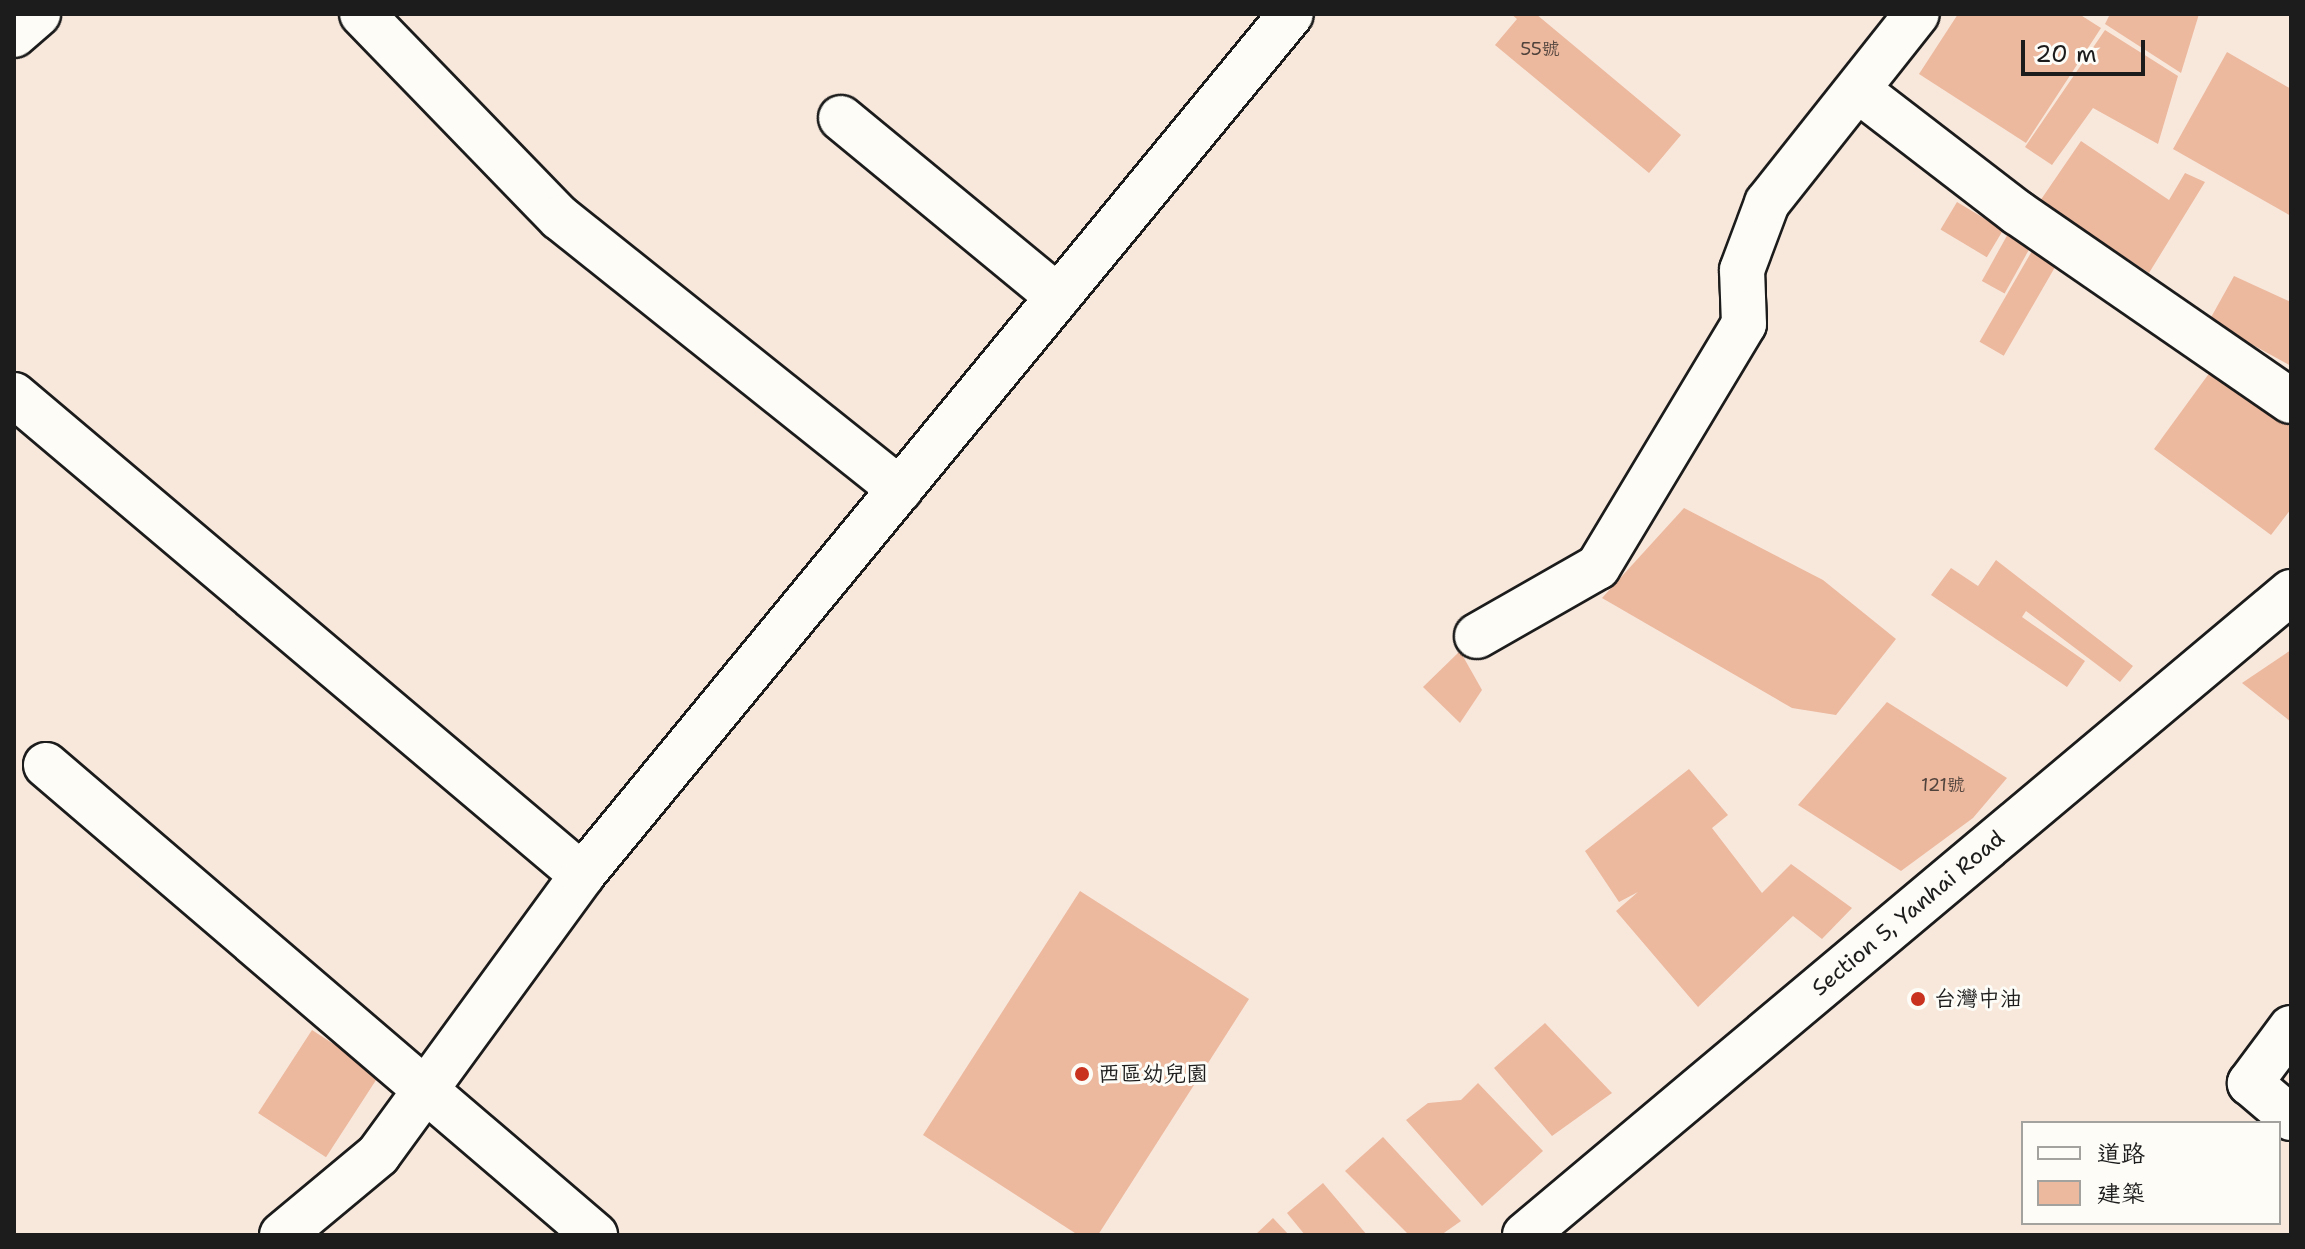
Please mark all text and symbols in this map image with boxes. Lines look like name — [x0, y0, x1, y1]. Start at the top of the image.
scale bar — [2025, 24, 2149, 74]
house number: 55號 — [1520, 38, 1560, 60]
text: 20 m — [2035, 38, 2097, 70]
house number: 121號 — [1921, 774, 1965, 796]
street label: Section 5, Yanhai Road — [1806, 825, 2010, 1001]
place label: 台灣中油 — [1934, 986, 2022, 1012]
marker: 台灣中油 — [1909, 990, 1927, 1008]
place label: 西區幼兒園 — [1098, 1061, 1208, 1087]
marker: 西區幼兒園 — [1073, 1065, 1091, 1083]
legend — [2021, 1121, 2281, 1225]
text: 道路 — [2097, 1138, 2145, 1170]
text: 建築 — [2097, 1178, 2145, 1210]

